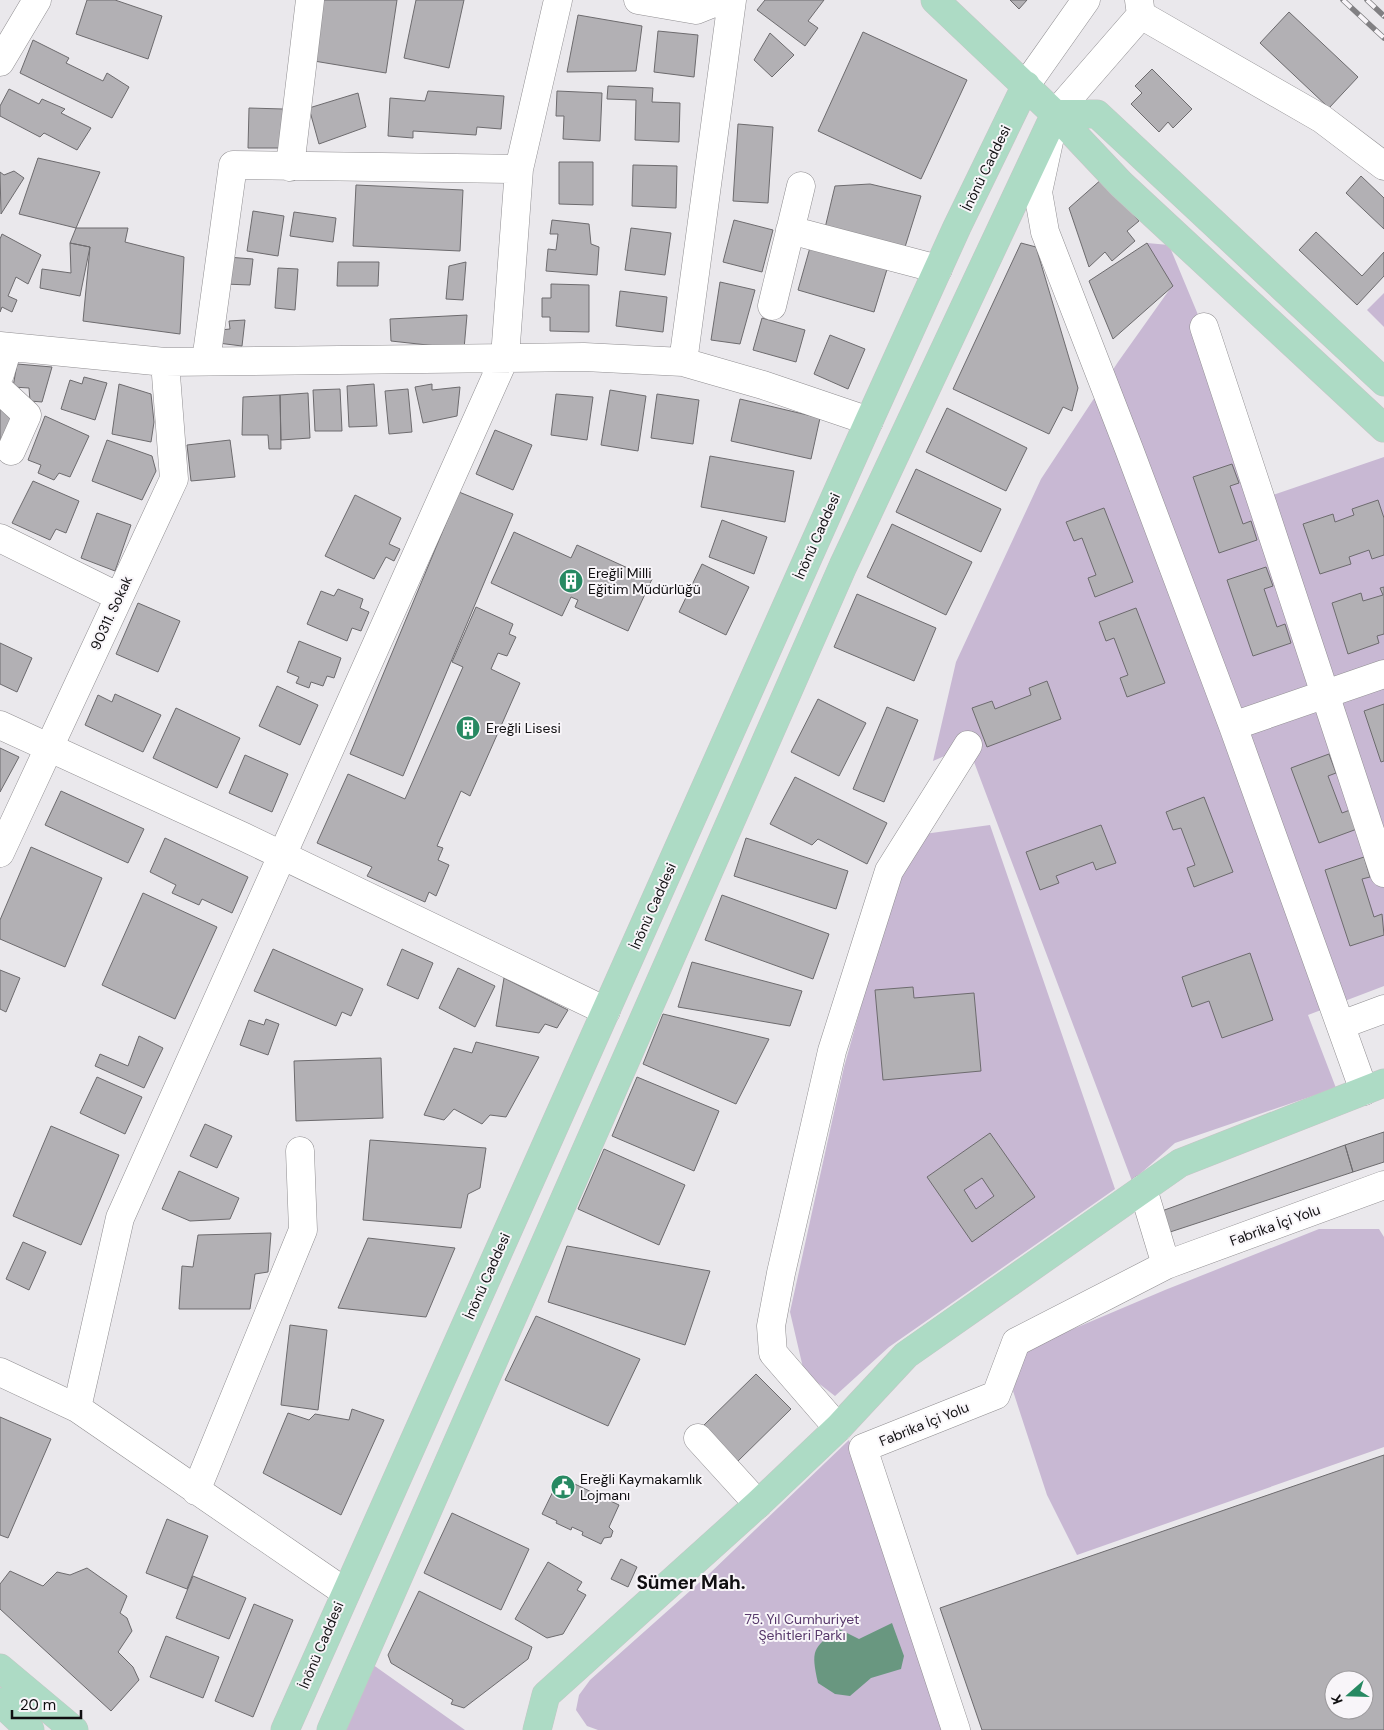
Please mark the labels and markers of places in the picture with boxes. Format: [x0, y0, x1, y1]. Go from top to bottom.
place label: Ereğli Milli Eğitim Müdürlüğü [588, 564, 701, 598]
building icon: Ereğli Milli Eğitim Müdürlüğü [558, 568, 584, 594]
building icon: Ereğli Lisesi [455, 715, 481, 741]
place label: Ereğli Lisesi [486, 719, 561, 737]
place label: Ereğli Kaymakamlık Lojmanı [580, 1470, 702, 1504]
public building icon: Ereğli Kaymakamlık Lojmanı [550, 1474, 576, 1500]

